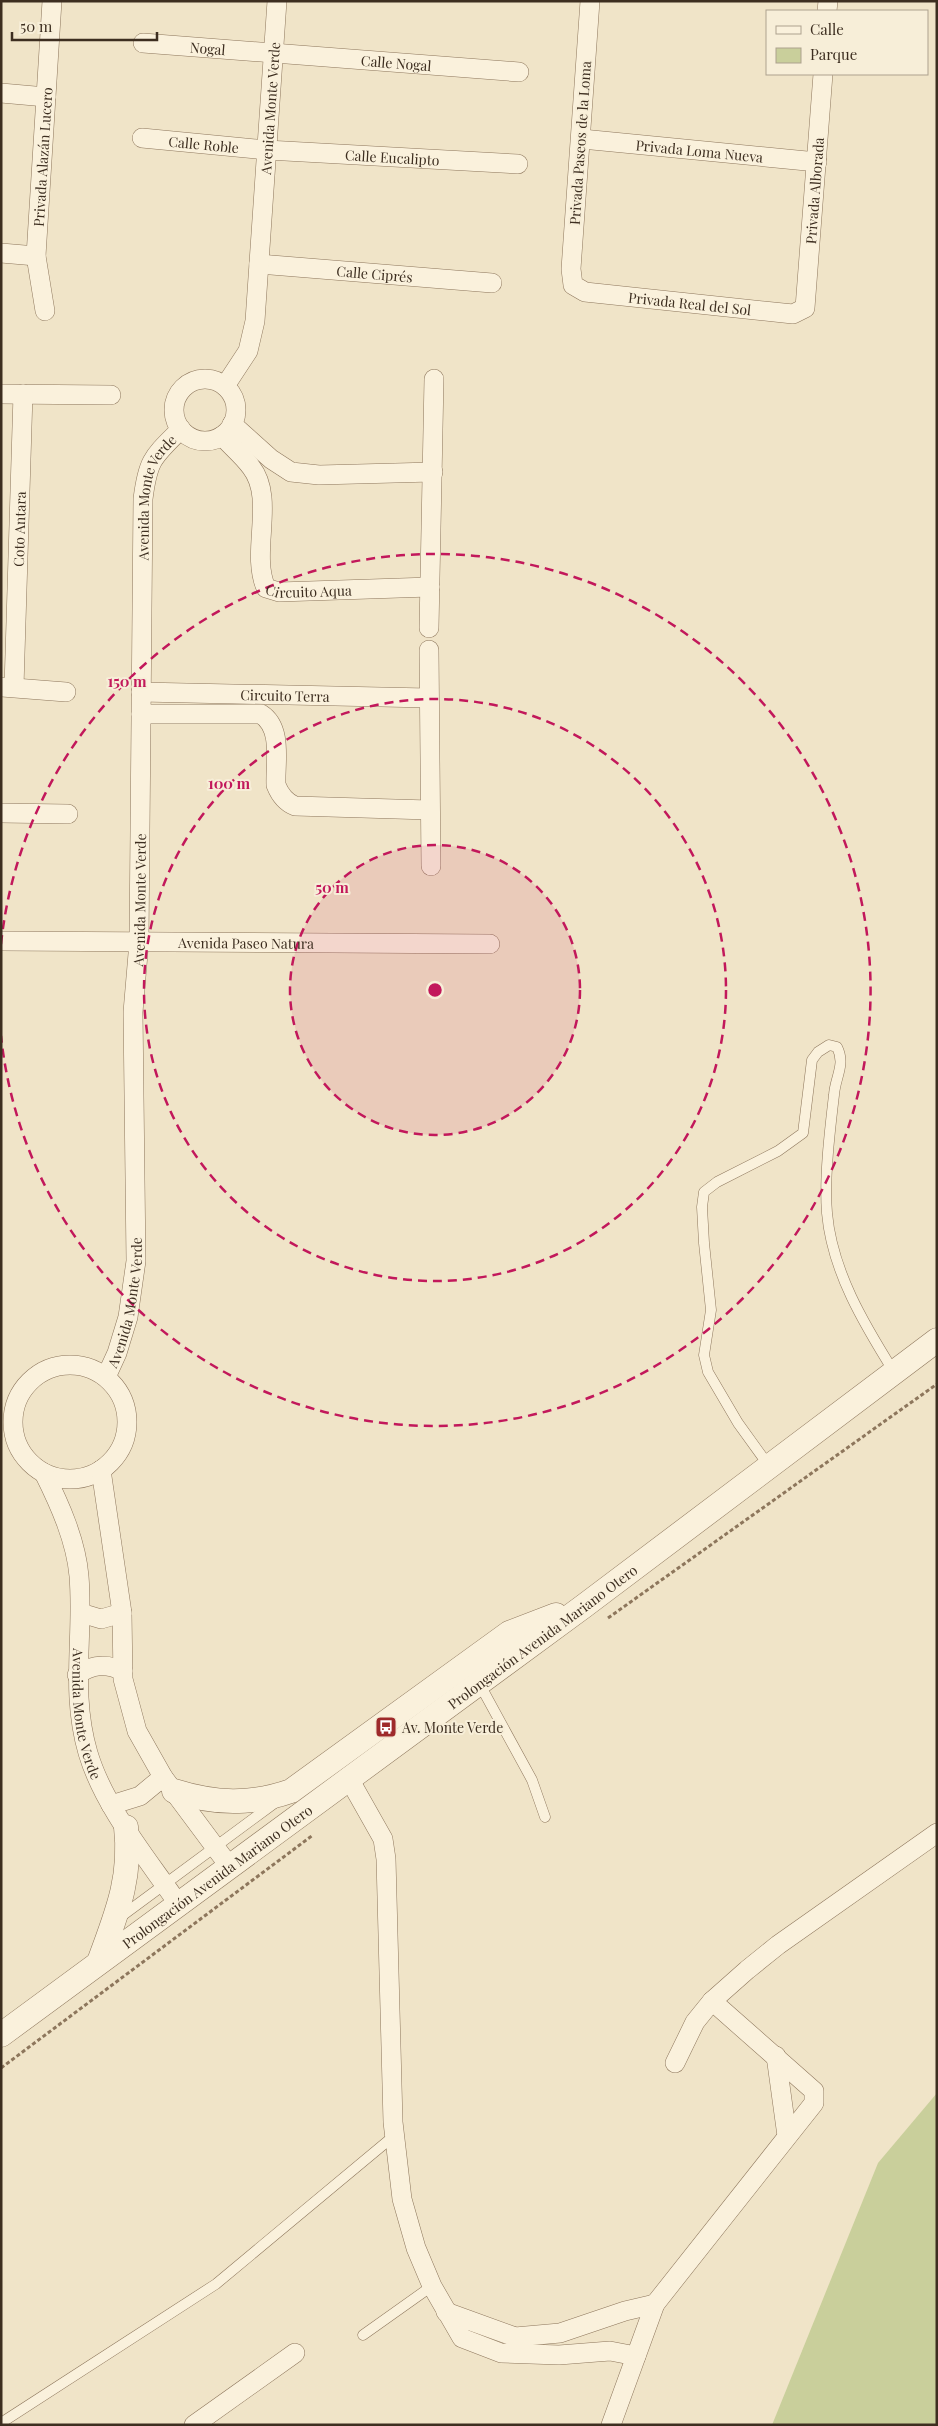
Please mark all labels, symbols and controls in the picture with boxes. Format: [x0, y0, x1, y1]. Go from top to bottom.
scale bar [12, 10, 158, 42]
legend [766, 10, 928, 75]
text: 50 m [20, 16, 53, 36]
text: Calle [810, 19, 844, 39]
street label: Nogal [189, 37, 226, 59]
street label: Avenida Monte Verde [256, 41, 284, 176]
text: Parque [810, 44, 857, 64]
street label: Calle Nogal [360, 50, 432, 75]
street label: Privada Paseos de la Loma [565, 60, 595, 226]
street label: Privada Alazán Lucero [28, 86, 56, 227]
street label: Calle Roble [168, 131, 240, 157]
street label: Privada Loma Nueva [635, 135, 764, 166]
street label: Privada Alborada [800, 137, 828, 245]
street label: Calle Eucalipto [345, 145, 440, 169]
street label: Calle Ciprés [336, 261, 413, 286]
street label: Privada Real del Sol [627, 287, 752, 319]
street label: Avenida Monte Verde [133, 430, 180, 561]
street label: Coto Antara [8, 491, 30, 567]
street label: Circuito Aqua [263, 579, 352, 601]
text: 150 m [107, 671, 147, 691]
street label: Circuito Terra [240, 685, 330, 705]
text: 100 m [208, 773, 251, 793]
street label: Avenida Monte Verde [127, 833, 149, 968]
text: 50 m [315, 877, 349, 897]
street label: Avenida Paseo Natura [177, 933, 314, 952]
centre of rings [426, 981, 444, 999]
street label: Avenida Monte Verde [102, 1237, 146, 1371]
street label: Prolongación Avenida Mariano Otero [443, 1560, 641, 1713]
street label: Avenida Monte Verde [69, 1647, 106, 1782]
bus stop icon: Av. Monte Verde [374, 1715, 398, 1739]
place label: Av. Monte Verde [401, 1718, 503, 1737]
street label: Prolongación Avenida Mariano Otero [118, 1800, 316, 1952]

